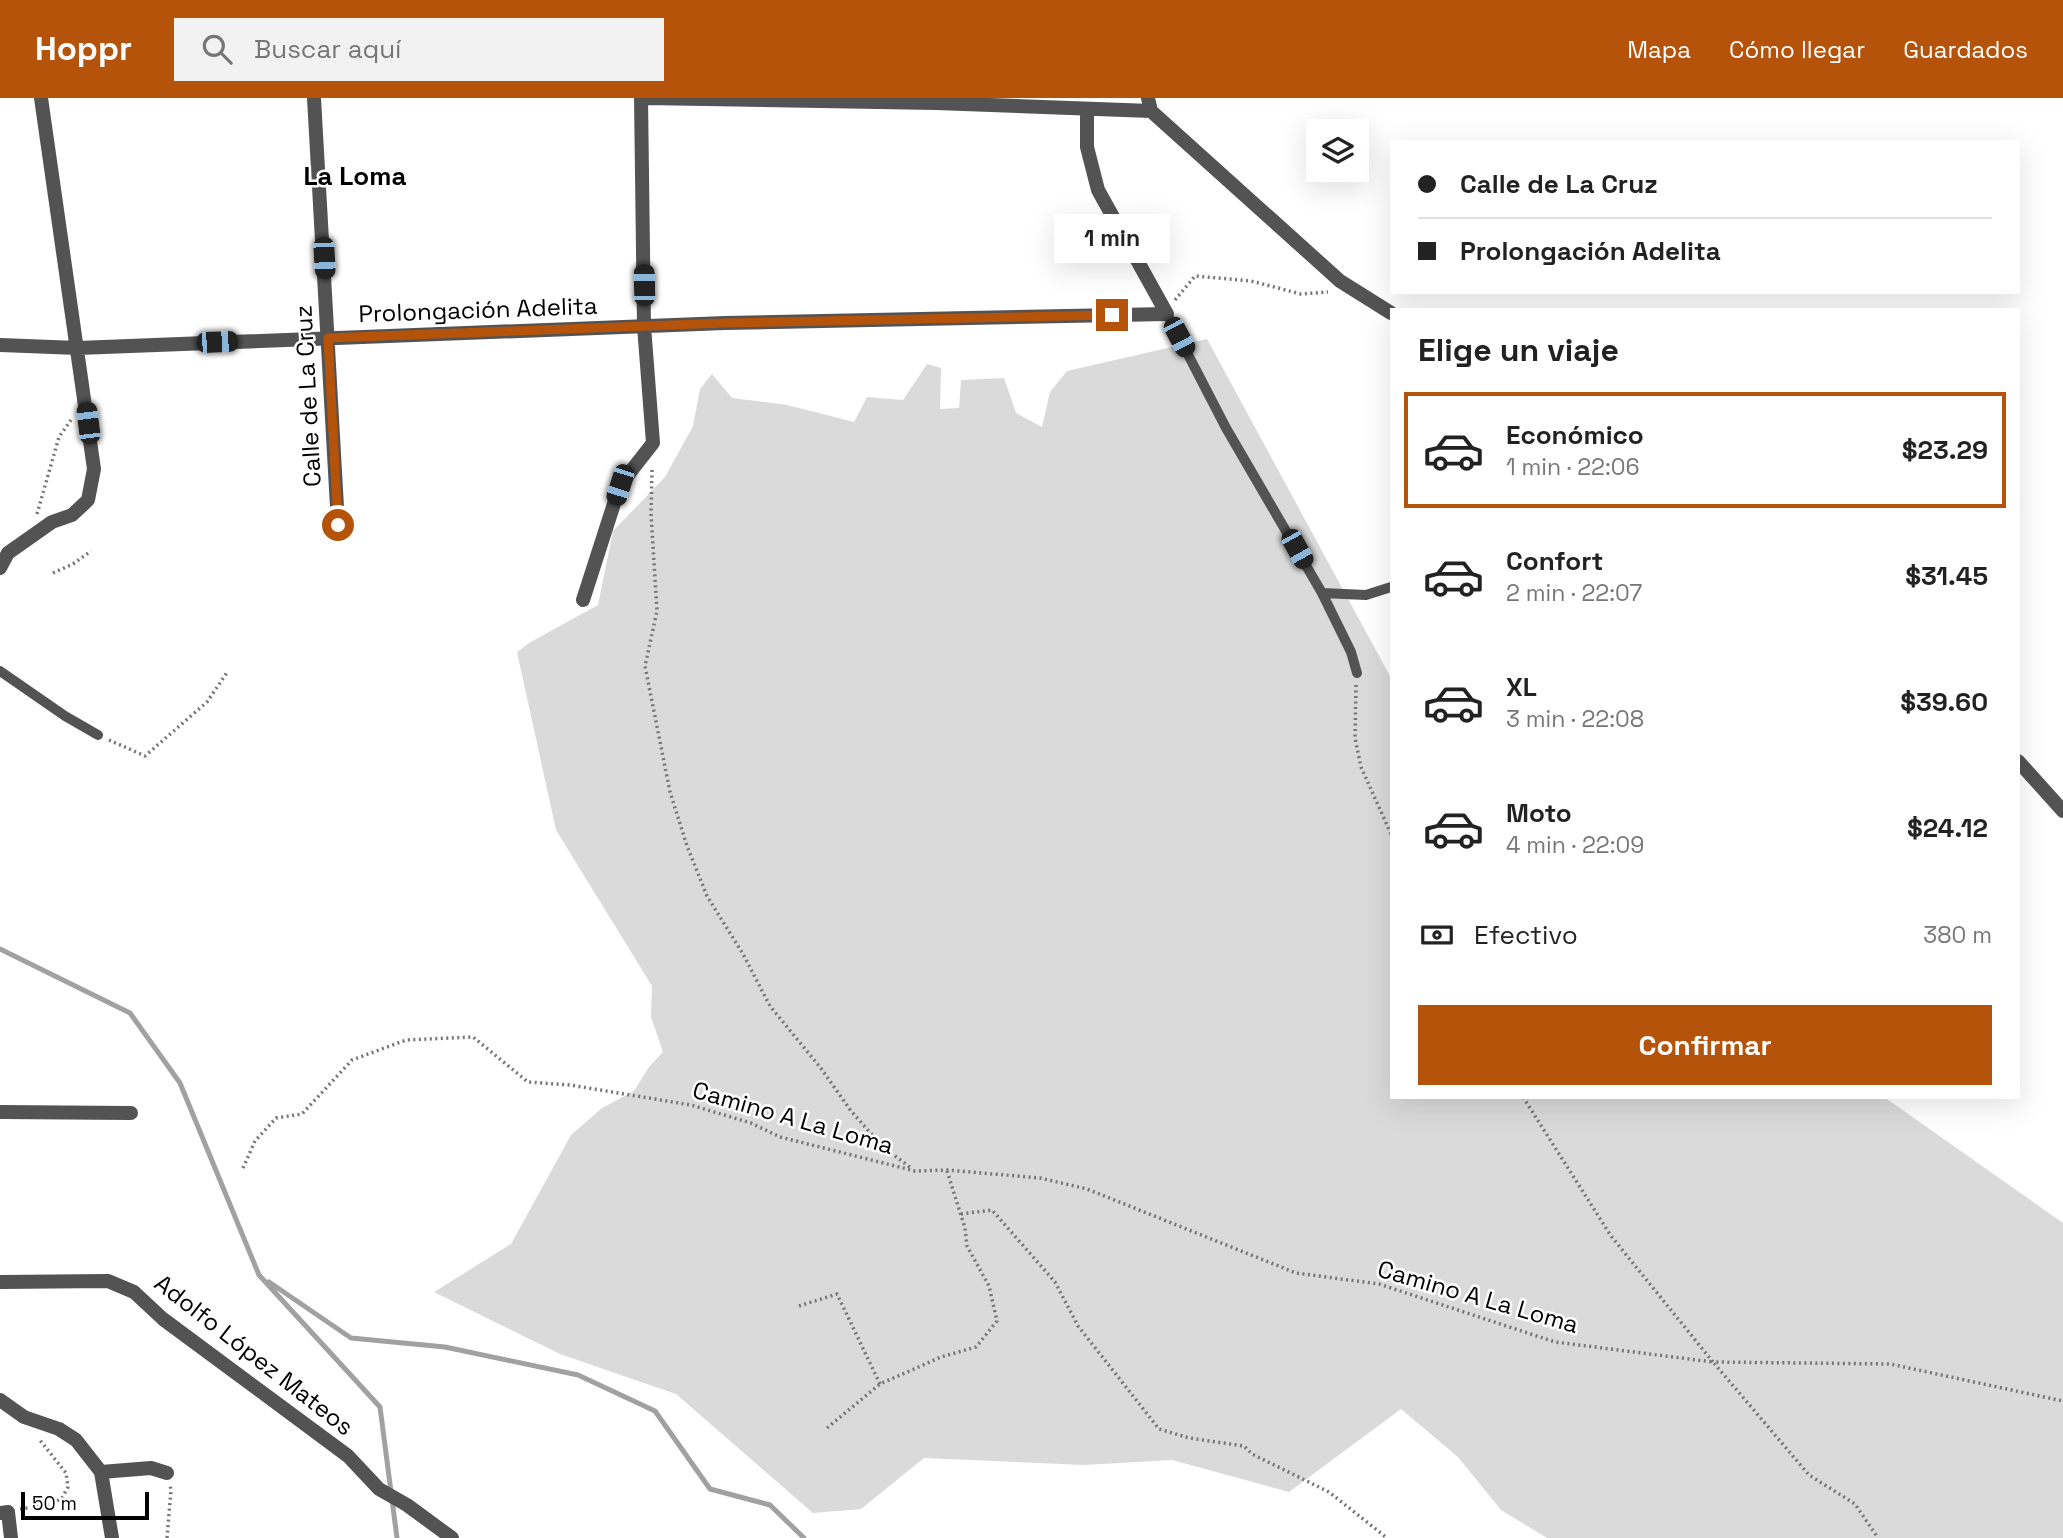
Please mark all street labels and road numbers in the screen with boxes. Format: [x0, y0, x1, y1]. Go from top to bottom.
street label: Prolongación Adelita [358, 290, 598, 329]
street label: Calle de La Cruz [287, 304, 328, 488]
street label: Camino A La Loma [689, 1074, 897, 1161]
street label: Camino A La Loma [1374, 1253, 1582, 1340]
street label: Adolfo López Mateos [149, 1267, 360, 1442]

